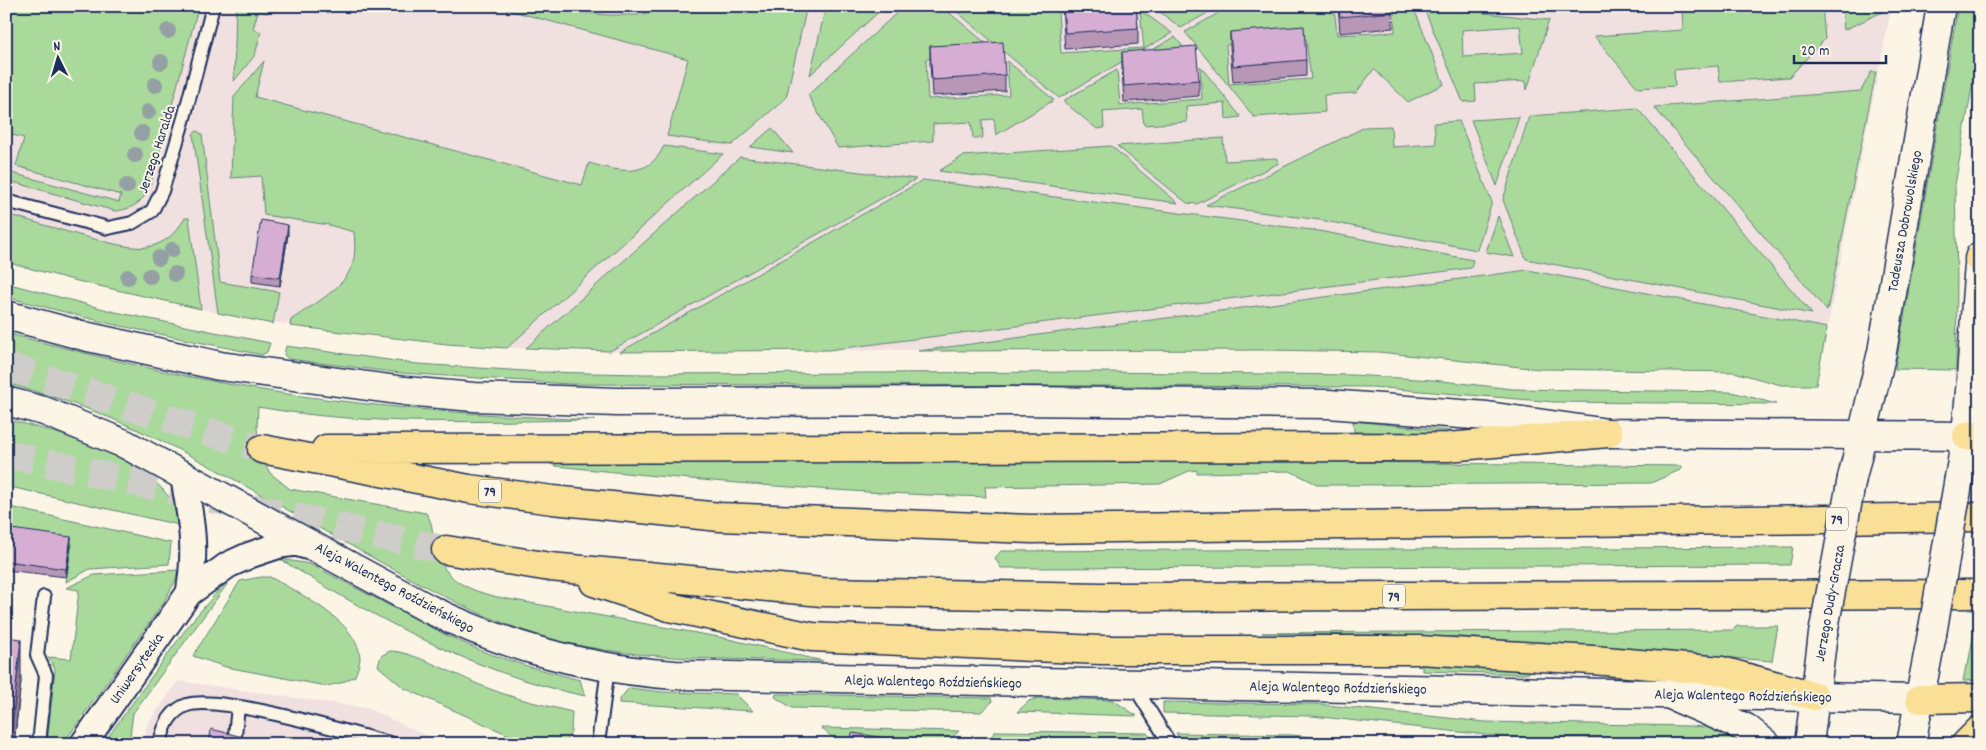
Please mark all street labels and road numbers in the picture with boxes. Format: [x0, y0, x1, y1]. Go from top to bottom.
street label: Jerzego Haralda [133, 102, 183, 197]
street label: Tadeusza Dobrowolskiego [1883, 148, 1929, 294]
road number: 79 [479, 480, 501, 502]
road number: 79 [1826, 508, 1848, 530]
street label: Aleja Walentego Roździeńskiego [311, 537, 478, 640]
street label: Jerzego Dudy-Gracza [1810, 542, 1852, 663]
road number: 79 [1383, 584, 1405, 608]
street label: Uniwersytecka [105, 628, 171, 709]
street label: Aleja Walentego Roździeńskiego [844, 670, 1022, 696]
street label: Aleja Walentego Roździeńskiego [1249, 676, 1427, 702]
street label: Aleja Walentego Roździeńskiego [1654, 684, 1832, 710]

